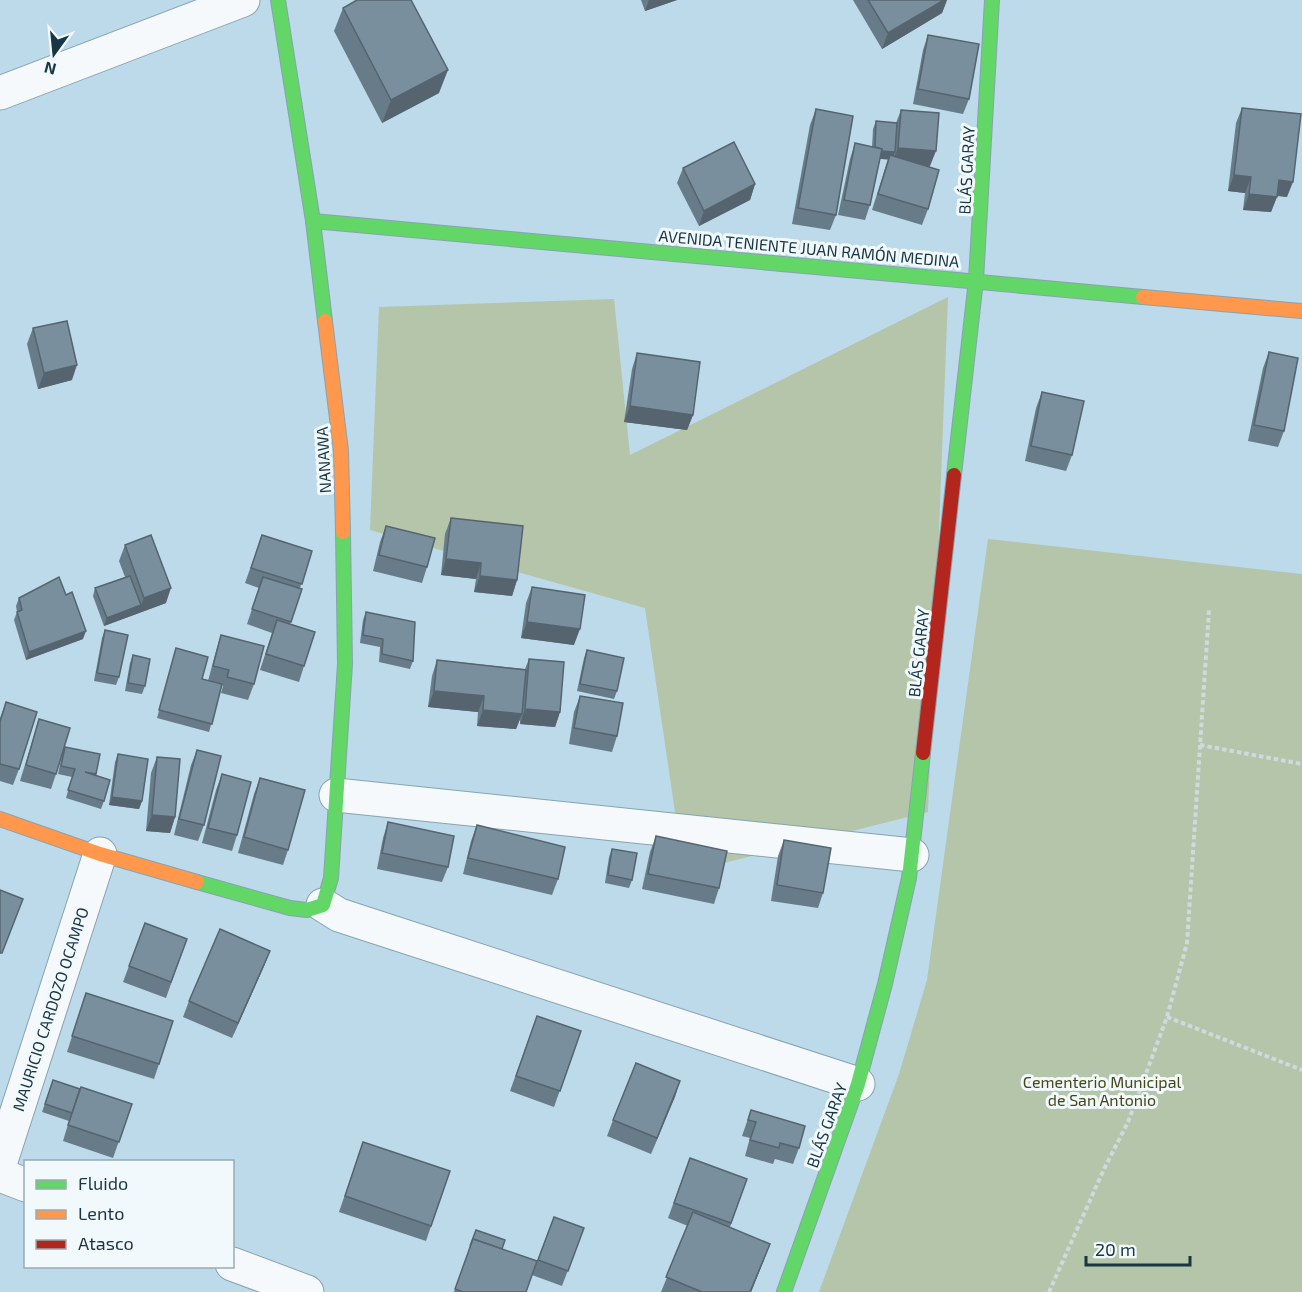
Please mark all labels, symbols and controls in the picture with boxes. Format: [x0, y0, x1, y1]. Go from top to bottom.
north arrow [24, 24, 84, 84]
text: N [42, 58, 58, 80]
street label: BLÁS GARAY [954, 125, 978, 215]
street label: AVENIDA TENIENTE JUAN RAMÓN MEDINA [658, 225, 960, 271]
street label: NANAWA [312, 426, 334, 494]
street label: BLÁS GARAY [904, 608, 932, 698]
street label: MAURICIO CARDOZO OCAMPO [8, 905, 92, 1113]
park label: Cementerio Municipal de San Antonio [1023, 1072, 1181, 1109]
street label: BLÁS GARAY [802, 1080, 850, 1170]
legend [24, 1160, 234, 1268]
text: Fluido [78, 1172, 128, 1194]
text: Lento [78, 1202, 124, 1224]
scale bar [1086, 1229, 1190, 1267]
text: Atasco [78, 1232, 134, 1254]
text: 20 m [1095, 1238, 1136, 1260]

